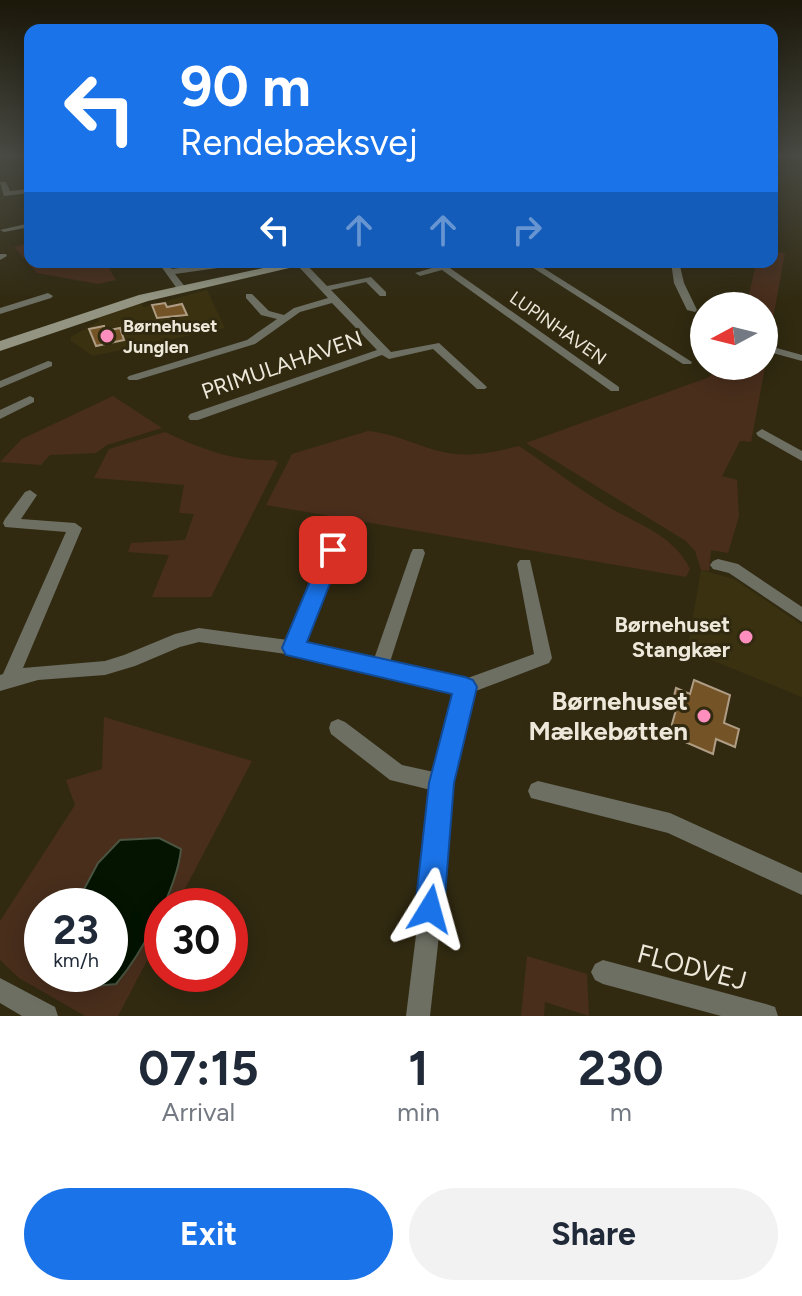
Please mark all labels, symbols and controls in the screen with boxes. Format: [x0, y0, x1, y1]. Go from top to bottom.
text: 90 m [180, 53, 311, 120]
icon: left [48, 56, 152, 160]
text: Rendebæksvej [180, 121, 418, 164]
icon: left [253, 208, 297, 252]
icon: ahead [337, 208, 381, 252]
icon: ahead [421, 208, 465, 252]
icon: right [505, 208, 549, 252]
street label: LUPINHAVEN [505, 286, 611, 370]
north arrow [690, 292, 778, 380]
map controls [690, 292, 778, 380]
place label: Børnehuset Junglen [123, 315, 218, 358]
street label: PRIMULAHAVEN [198, 325, 366, 405]
marker: Børnehuset Junglen [98, 327, 116, 345]
pin [299, 516, 367, 584]
icon: arrive [311, 528, 355, 572]
place label: Børnehuset Stangkær [614, 611, 731, 663]
marker: Børnehuset Stangkær [737, 628, 755, 646]
place label: Børnehuset Mælkebøtten [528, 685, 688, 747]
marker: Børnehuset Mælkebøtten [695, 707, 713, 725]
position arrow [388, 867, 472, 951]
speed limit sign: 30 [144, 888, 248, 992]
text: 23 [53, 906, 99, 954]
street label: FLODVEJ [634, 937, 750, 997]
text: km/h [53, 948, 99, 972]
text: 07:15 [138, 1039, 259, 1097]
text: 1 [408, 1039, 429, 1097]
text: 230 [578, 1039, 664, 1097]
text: Arrival [162, 1096, 235, 1128]
text: min [397, 1096, 440, 1128]
text: m [610, 1096, 632, 1128]
button: Exit [24, 1188, 393, 1280]
button: Share [409, 1188, 778, 1280]

